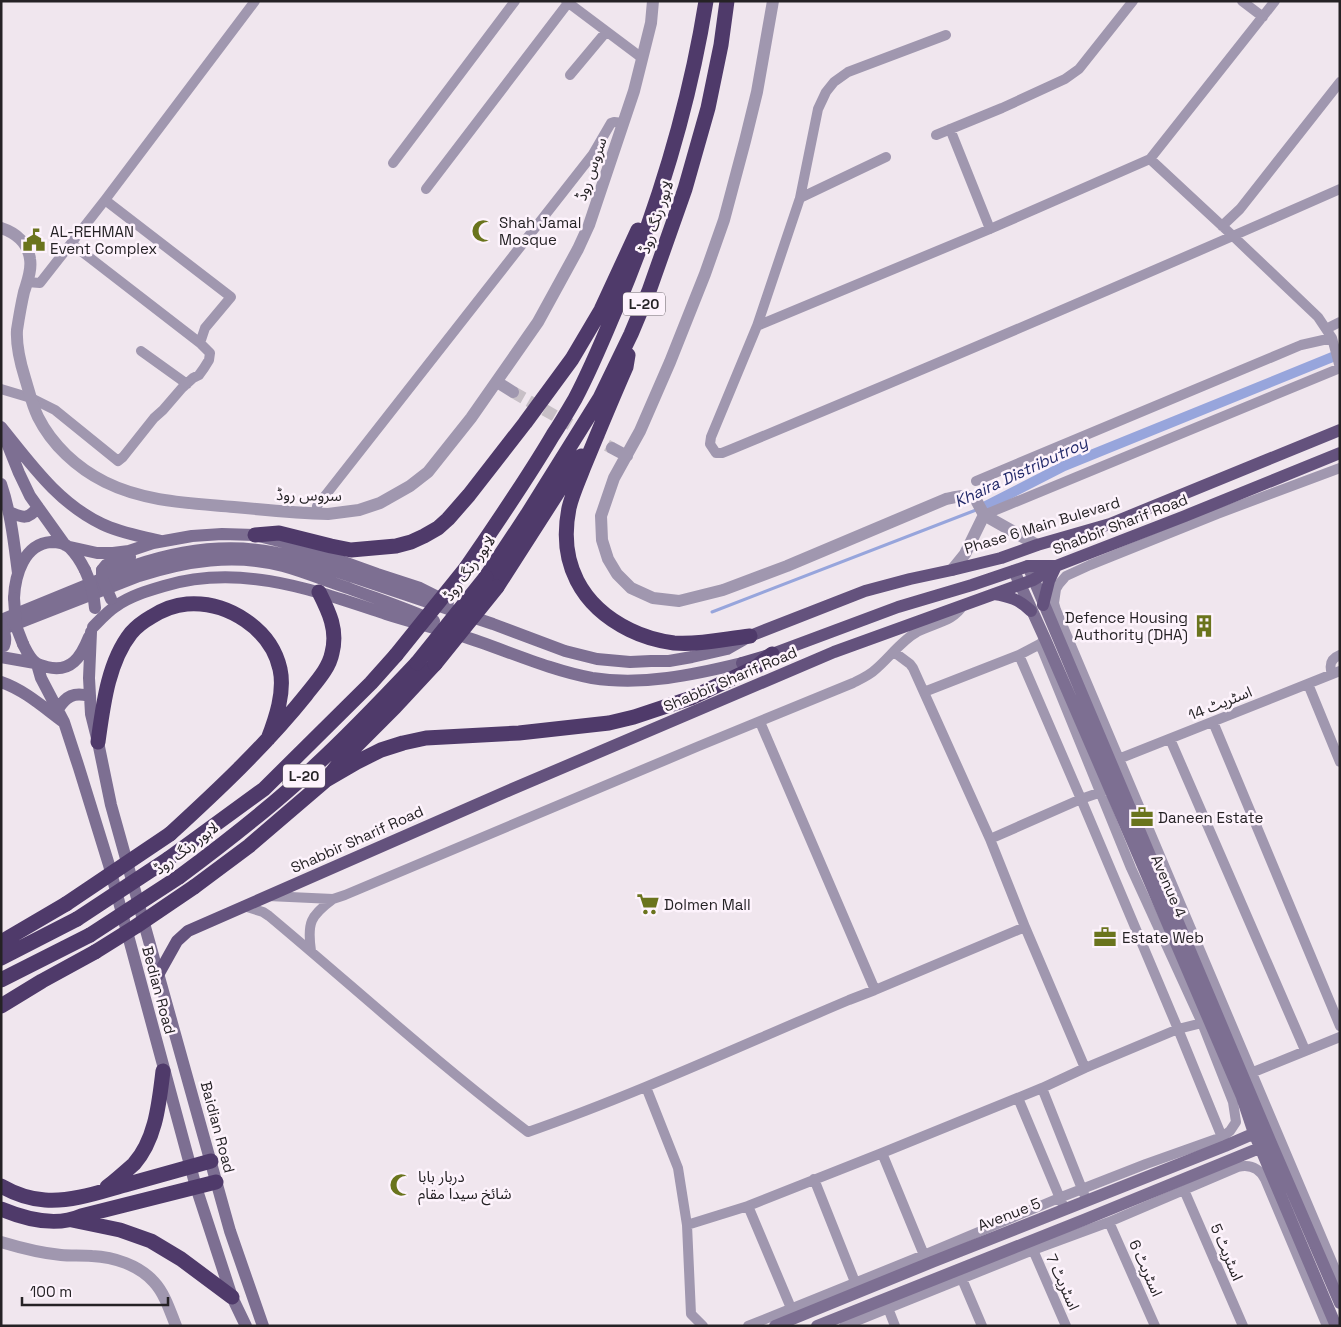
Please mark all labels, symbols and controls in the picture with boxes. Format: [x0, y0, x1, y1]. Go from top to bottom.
street label: سروس روڈ [571, 135, 611, 203]
street label: لاہور رنگ روڈ [635, 178, 677, 256]
place label: Shah Jamal Mosque [499, 213, 581, 249]
mosque icon: Shah Jamal Mosque [470, 218, 496, 244]
place label: AL-REHMAN Event Complex [50, 222, 157, 258]
public building icon: AL-REHMAN Event Complex [21, 227, 47, 253]
road number: L-20 [623, 292, 665, 316]
water label: Khaira Distributroy [951, 431, 1092, 512]
street label: سروس روڈ [276, 485, 342, 505]
street label: Shabbir Sharif Road [1050, 489, 1190, 559]
street label: Phase 6 Main Bulevard [962, 492, 1122, 558]
street label: لاہور رنگ روڈ [439, 532, 499, 604]
place label: Defence Housing Authority (DHA) [1065, 608, 1188, 645]
building icon: Defence Housing Authority (DHA) [1191, 613, 1217, 639]
street label: Shabbir Sharif Road [660, 642, 800, 716]
street label: اسٹریٹ 14 [1185, 682, 1255, 724]
road number: L-20 [283, 764, 325, 788]
street label: Shabbir Sharif Road [288, 801, 426, 877]
office icon: Daneen Estate [1129, 804, 1155, 830]
place label: Daneen Estate [1158, 808, 1263, 827]
street label: لاہور رنگ روڈ [150, 818, 222, 878]
street label: Avenue 4 [1147, 852, 1191, 920]
supermarket icon: Dolmen Mall [635, 891, 661, 917]
place label: Dolmen Mall [664, 895, 751, 914]
office icon: Estate Web [1092, 924, 1118, 950]
place label: Estate Web [1122, 928, 1204, 947]
street label: Bedian Road [138, 944, 180, 1036]
street label: Baidian Road [197, 1079, 239, 1175]
place label: دربار بابا شائخ سیدا مقام [418, 1167, 512, 1206]
mosque icon: دربار بابا شائخ سیدا مقام [388, 1172, 414, 1198]
street label: Avenue 5 [975, 1193, 1043, 1235]
street label: اسٹریٹ 5 [1207, 1221, 1247, 1283]
street label: اسٹریٹ 6 [1125, 1237, 1167, 1299]
street label: اسٹریٹ 7 [1042, 1251, 1084, 1313]
scale bar [22, 1274, 169, 1306]
text: 100 m [30, 1282, 72, 1301]

